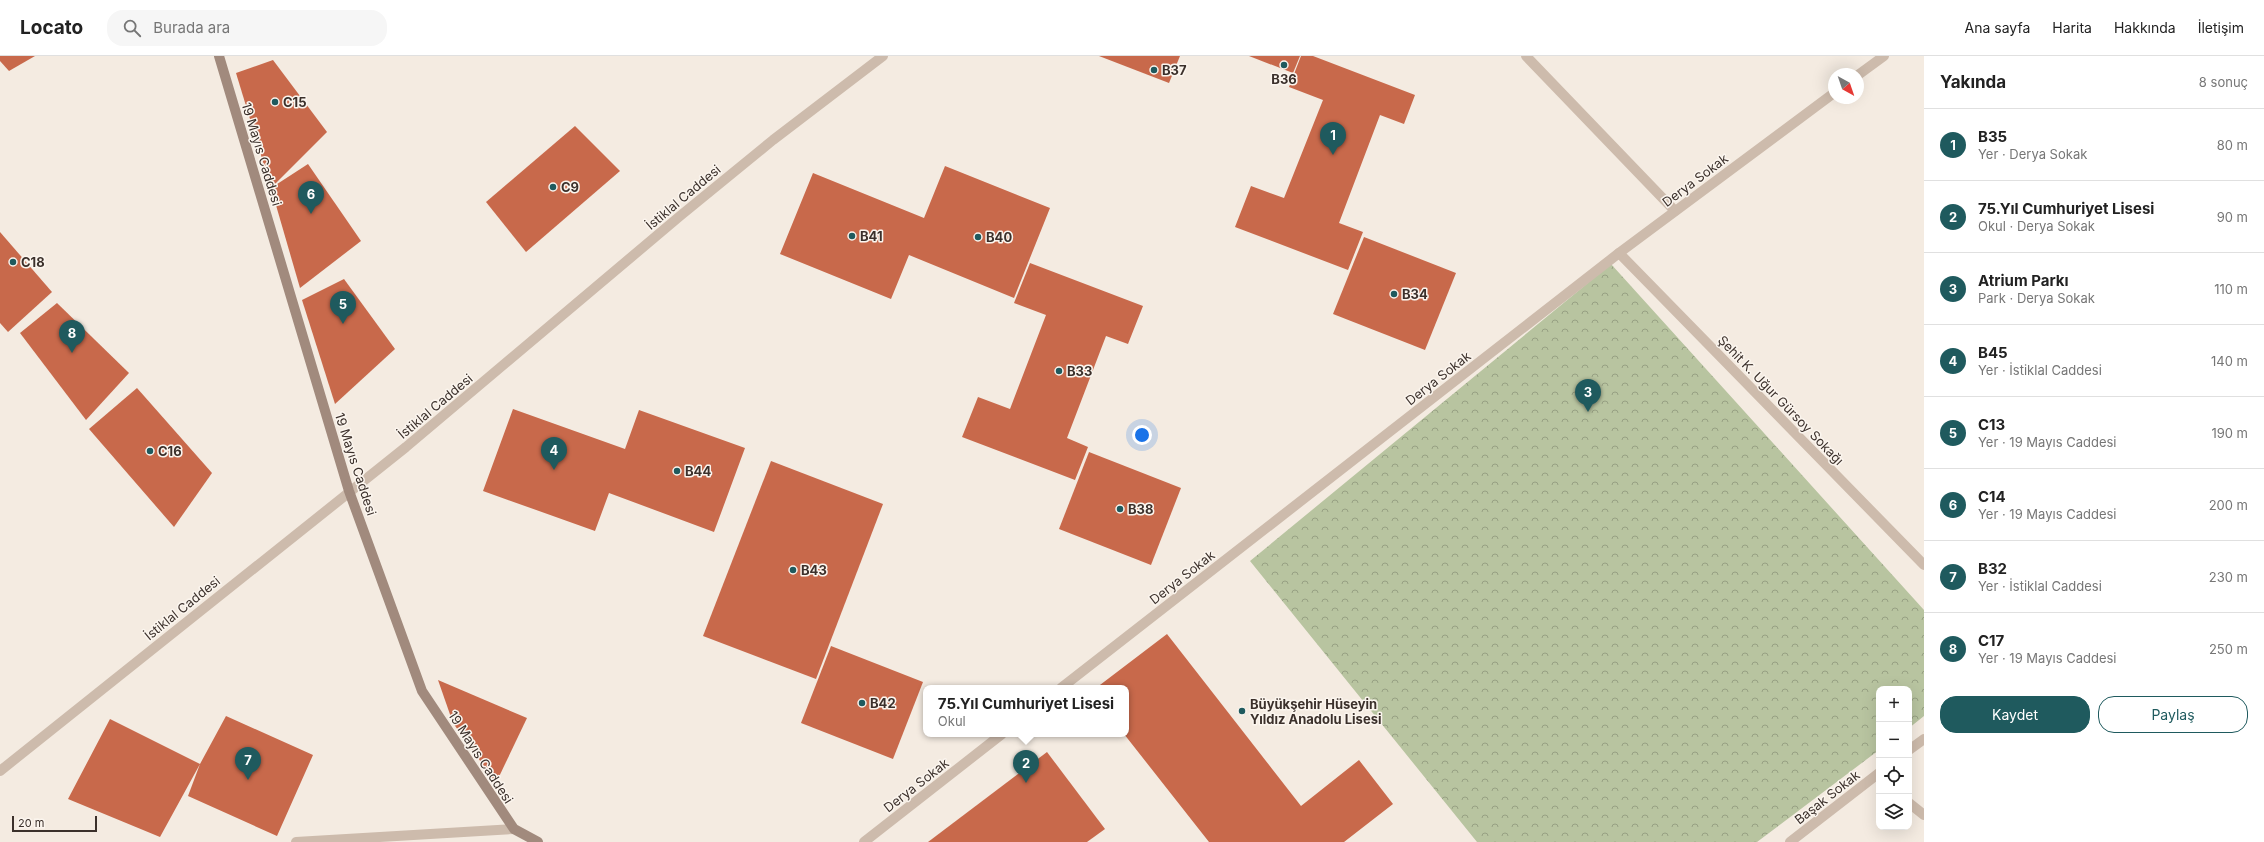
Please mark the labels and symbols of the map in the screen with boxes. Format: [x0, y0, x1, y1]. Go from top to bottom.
marker: B36 [1279, 60, 1289, 70]
place label: B37 [1162, 62, 1187, 78]
marker: B37 [1149, 65, 1159, 75]
north arrow [1828, 68, 1864, 104]
place label: B36 [1271, 71, 1297, 87]
place label: C15 [283, 94, 307, 110]
marker: C15 [270, 97, 280, 107]
street label: 19 Mayıs Caddesi [239, 100, 285, 208]
pin: 1 [1320, 122, 1346, 155]
street label: Derya Sokak [1659, 150, 1731, 210]
street label: İstiklal Caddesi [642, 161, 724, 233]
place label: C9 [561, 179, 579, 195]
pin: 6 [298, 181, 324, 214]
marker: C9 [548, 182, 558, 192]
place label: B41 [860, 228, 883, 244]
place label: B40 [986, 229, 1012, 245]
marker: B41 [847, 231, 857, 241]
marker: B40 [973, 232, 983, 242]
place label: C18 [21, 254, 45, 270]
marker: C18 [8, 257, 18, 267]
place label: B34 [1402, 286, 1428, 302]
marker: B34 [1389, 289, 1399, 299]
pin: 5 [330, 291, 356, 324]
pin: 8 [59, 320, 85, 353]
street label: Şehit K. Uğur Gürsoy Sokağı [1715, 332, 1847, 468]
street label: Derya Sokak [1402, 348, 1474, 408]
place label: B33 [1067, 363, 1092, 379]
marker: B33 [1054, 366, 1064, 376]
street label: İstiklal Caddesi [394, 370, 476, 442]
pin: 3 [1575, 379, 1601, 412]
street label: 19 Mayıs Caddesi [332, 411, 380, 517]
your location [1132, 425, 1152, 445]
pin: 4 [541, 437, 567, 470]
place label: C16 [158, 443, 182, 459]
marker: C16 [145, 446, 155, 456]
place label: B44 [685, 463, 711, 479]
marker: B44 [672, 466, 682, 476]
place label: B38 [1128, 501, 1153, 517]
marker: B38 [1115, 504, 1125, 514]
street label: Derya Sokak [1146, 547, 1218, 607]
place label: B43 [801, 562, 827, 578]
marker: B43 [788, 565, 798, 575]
street label: İstiklal Caddesi [141, 573, 223, 643]
place label: B42 [870, 695, 896, 711]
place label: Büyükşehir Hüseyin Yıldız Anadolu Lisesi [1250, 696, 1381, 727]
marker: B42 [857, 698, 867, 708]
marker: Büyükşehir Hüseyin Yıldız Anadolu Lisesi [1237, 706, 1247, 716]
street label: 19 Mayıs Caddesi [445, 708, 517, 806]
pin: 7 [235, 747, 261, 780]
pin: 2 [1013, 750, 1039, 783]
street label: Derya Sokak [880, 755, 952, 815]
street label: Başak Sokak [1791, 767, 1863, 827]
scale bar [12, 814, 97, 833]

